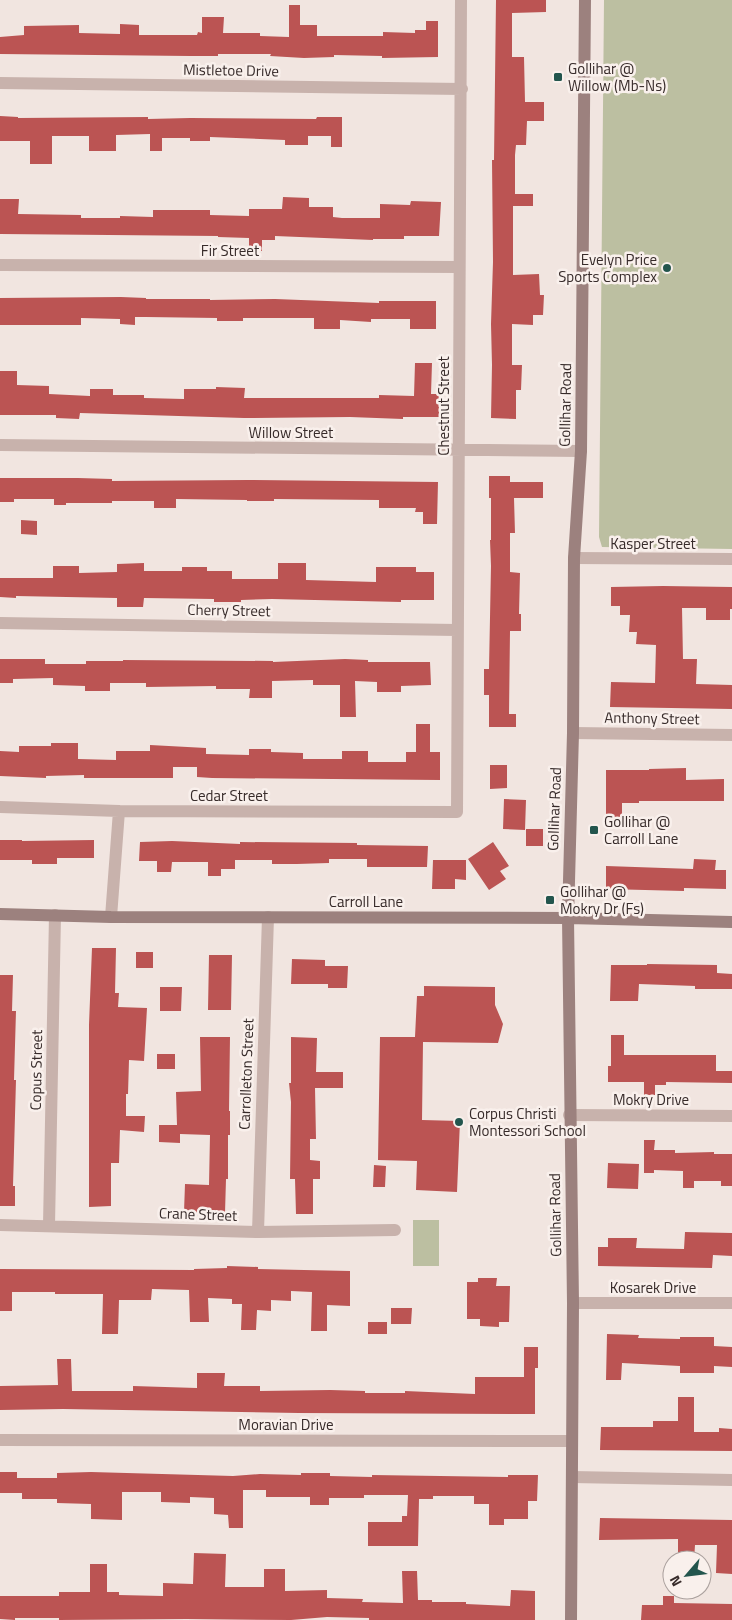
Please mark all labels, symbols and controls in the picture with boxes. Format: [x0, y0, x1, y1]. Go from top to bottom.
place label: Gollihar @ Willow (Mb-Ns) [568, 57, 666, 97]
street label: Mistletoe Drive [183, 58, 279, 82]
marker: Gollihar @ Willow (Mb-Ns) [552, 71, 564, 83]
street label: Fir Street [201, 239, 260, 262]
place label: Evelyn Price Sports Complex [558, 248, 657, 288]
marker: Evelyn Price Sports Complex [661, 262, 673, 274]
street label: Chestnut Street [432, 356, 455, 456]
street label: Gollihar Road [553, 363, 577, 447]
street label: Willow Street [249, 421, 334, 444]
street label: Kasper Street [610, 532, 697, 555]
street label: Cherry Street [187, 598, 272, 622]
street label: Anthony Street [604, 706, 701, 730]
street label: Gollihar Road [541, 767, 567, 851]
street label: Cedar Street [190, 784, 269, 807]
place label: Gollihar @ Carroll Lane [604, 810, 678, 850]
marker: Gollihar @ Carroll Lane [588, 824, 600, 836]
place label: Gollihar @ Mokry Dr (Fs) [560, 880, 644, 920]
street label: Carroll Lane [329, 890, 403, 913]
marker: Gollihar @ Mokry Dr (Fs) [544, 894, 556, 906]
street label: Carrolleton Street [233, 1017, 259, 1130]
street label: Copus Street [24, 1029, 48, 1111]
street label: Mokry Drive [613, 1088, 689, 1111]
place label: Corpus Christi Montessori School [469, 1102, 586, 1142]
marker: Corpus Christi Montessori School [453, 1116, 465, 1128]
street label: Gollihar Road [543, 1173, 567, 1257]
street label: Crane Street [158, 1201, 238, 1227]
street label: Kosarek Drive [610, 1276, 696, 1299]
street label: Moravian Drive [238, 1413, 334, 1436]
north arrow [662, 1550, 712, 1600]
text: N [664, 1572, 687, 1591]

